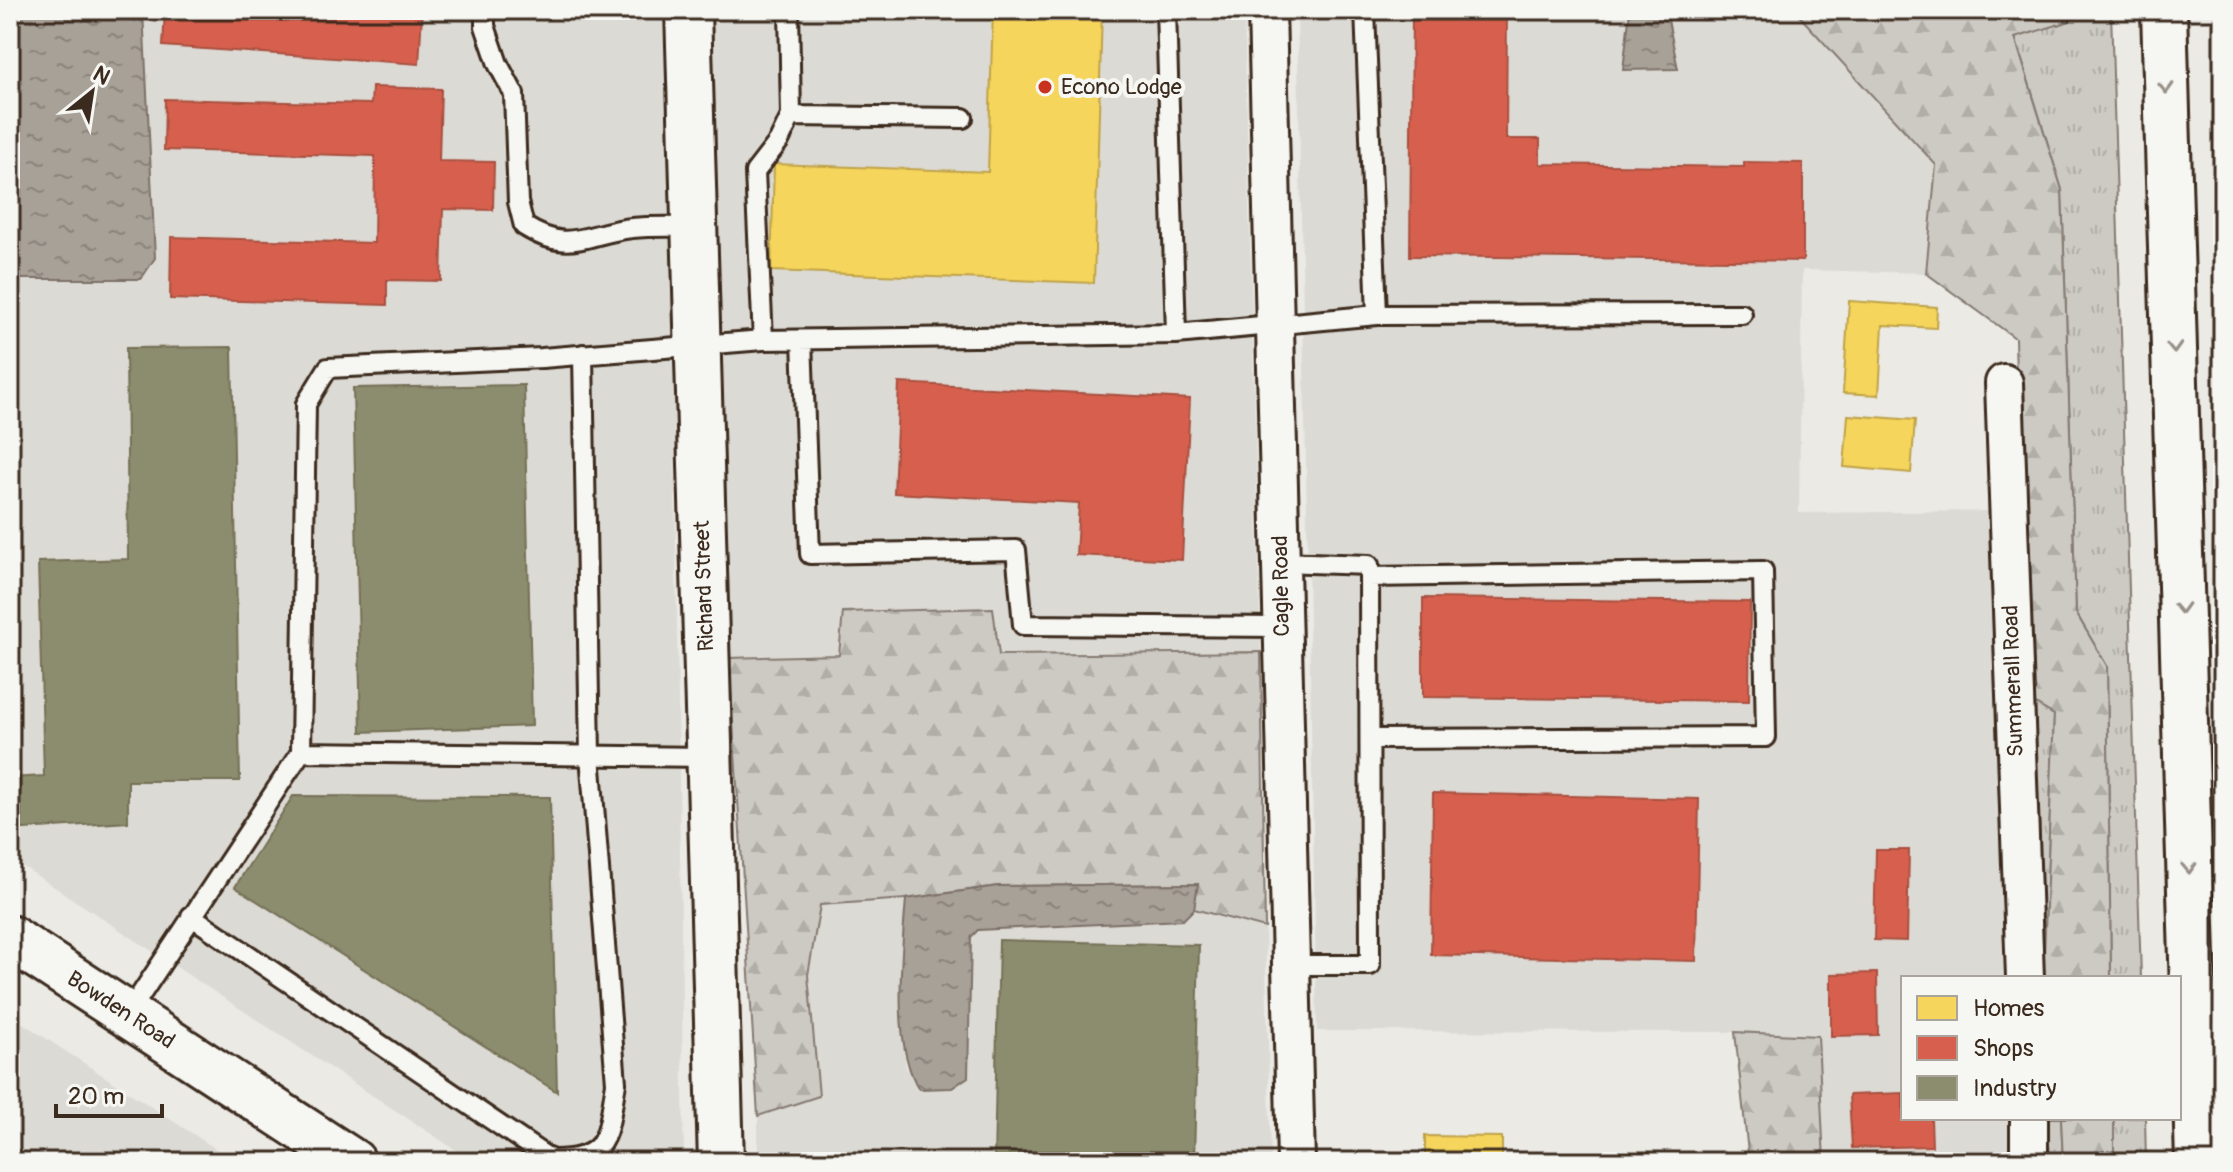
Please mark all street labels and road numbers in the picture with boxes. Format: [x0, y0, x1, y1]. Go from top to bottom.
street label: Richard Street [688, 520, 720, 652]
street label: Cagle Road [1266, 535, 1296, 637]
street label: Summerall Road [1996, 605, 2030, 757]
street label: Bowden Road [62, 965, 180, 1055]

